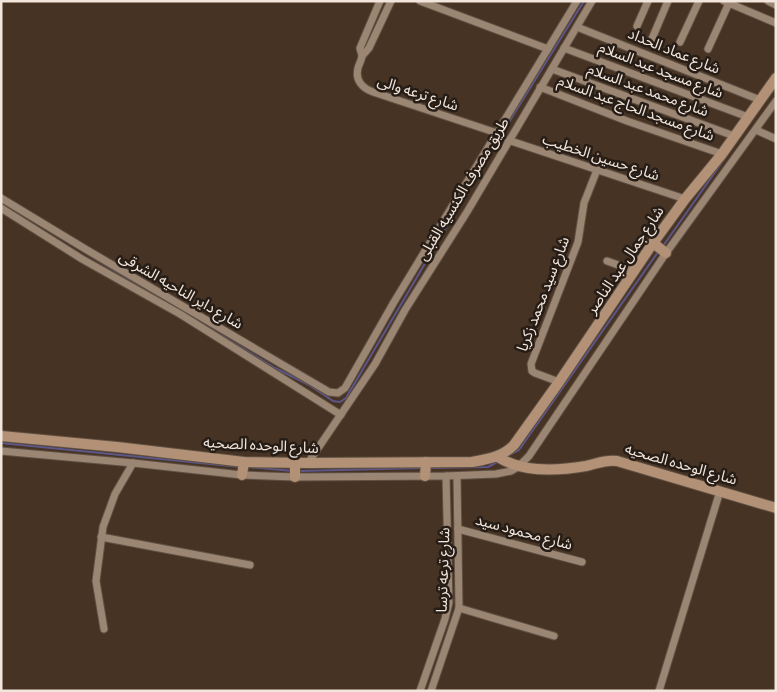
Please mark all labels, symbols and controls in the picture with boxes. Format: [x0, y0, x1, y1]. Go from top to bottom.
street label: شارع عماد الحداد [624, 26, 722, 81]
street label: شارع مسجد عبد السلام [595, 40, 725, 105]
street label: شارع محمد عبد السلام [584, 62, 711, 123]
street label: شارع ترعه والى [374, 73, 460, 118]
street label: شارع مسجد الحاج عبد السلام [554, 73, 716, 148]
street label: طريق مصرف الكنسيه القبلى [415, 115, 514, 264]
street label: شارع حسين الخطيب [539, 131, 661, 187]
street label: شارع جمال عبد الناصر [583, 204, 670, 320]
street label: شارع سيد محمد زكريا [515, 235, 576, 355]
street label: شارع داير الناحيه الشرقى [114, 249, 245, 336]
street label: شارع الوحده الصحيه [203, 435, 319, 460]
street label: شارع الوحده الصحيه [622, 441, 739, 492]
street label: شارع محمود سيد [473, 512, 574, 557]
street label: شارع ترعه ترسا [435, 527, 456, 613]

